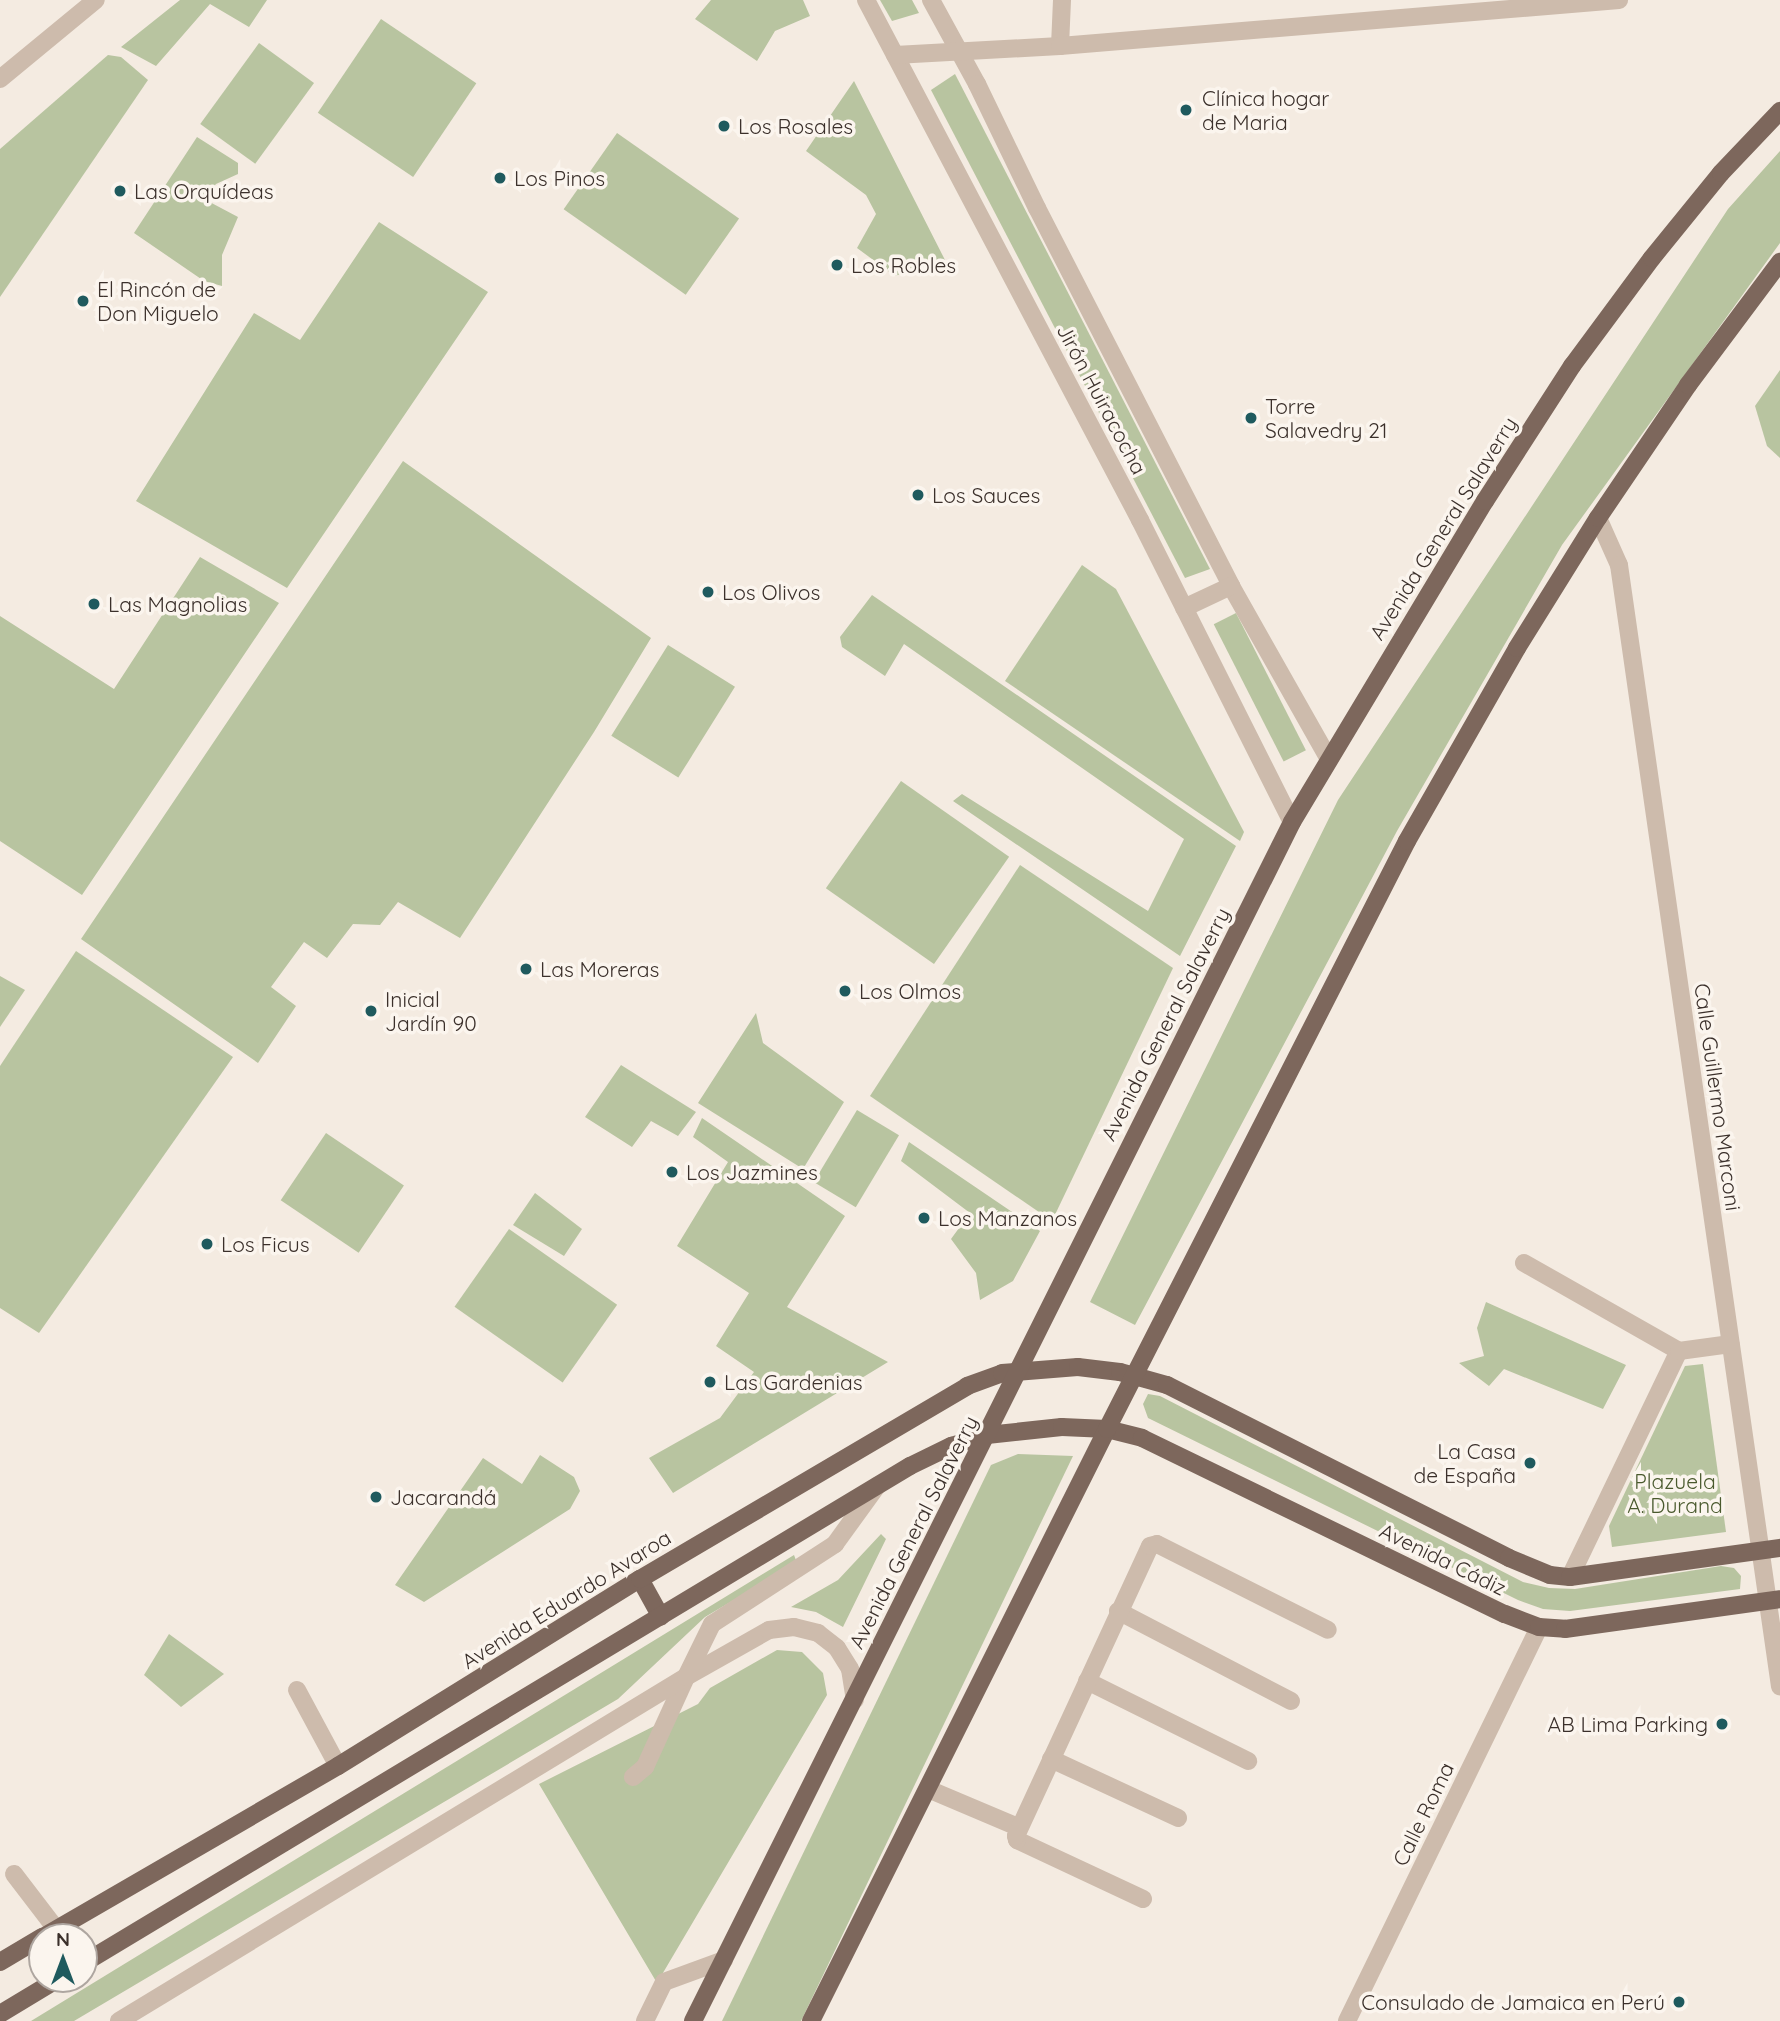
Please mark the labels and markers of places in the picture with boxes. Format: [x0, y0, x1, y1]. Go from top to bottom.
place label: Clínica hogar de Maria [1202, 85, 1329, 135]
marker: Clínica hogar de Maria [1176, 100, 1196, 120]
place label: Los Rosales [738, 113, 853, 139]
marker: Los Rosales [716, 118, 732, 134]
place label: Los Pinos [514, 165, 605, 191]
marker: Los Pinos [492, 170, 508, 186]
place label: Las Orquídeas [134, 178, 274, 204]
marker: Las Orquídeas [112, 183, 128, 199]
place label: Los Robles [851, 252, 956, 278]
marker: Los Robles [829, 257, 845, 273]
place label: El Rincón de Don Miguelo [97, 276, 219, 326]
marker: El Rincón de Don Miguelo [75, 293, 91, 309]
place label: Torre Salavedry 21 [1265, 393, 1388, 443]
marker: Torre Salavedry 21 [1243, 410, 1259, 426]
place label: Los Sauces [932, 482, 1040, 508]
marker: Los Sauces [910, 487, 926, 503]
place label: Los Olivos [722, 579, 820, 605]
marker: Los Olivos [700, 584, 716, 600]
place label: Las Magnolias [108, 591, 247, 617]
marker: Las Magnolias [86, 596, 102, 612]
place label: Las Moreras [540, 956, 659, 982]
marker: Las Moreras [518, 961, 534, 977]
place label: Los Olmos [859, 978, 961, 1004]
marker: Los Olmos [837, 983, 853, 999]
place label: Inicial Jardín 90 [385, 986, 477, 1036]
marker: Inicial Jardín 90 [363, 1003, 379, 1019]
place label: Los Jazmines [686, 1159, 818, 1185]
marker: Los Jazmines [664, 1164, 680, 1180]
place label: Los Manzanos [938, 1205, 1077, 1231]
marker: Los Manzanos [916, 1210, 932, 1226]
place label: Los Ficus [221, 1231, 309, 1257]
marker: Los Ficus [199, 1236, 215, 1252]
place label: Las Gardenias [724, 1369, 863, 1395]
marker: Las Gardenias [702, 1374, 718, 1390]
place label: La Casa de España [1414, 1438, 1516, 1488]
marker: La Casa de España [1522, 1455, 1538, 1471]
place label: Jacarandá [390, 1484, 496, 1510]
marker: Jacarandá [368, 1489, 384, 1505]
place label: AB Lima Parking [1548, 1711, 1708, 1737]
marker: AB Lima Parking [1714, 1716, 1730, 1732]
place label: Consulado de Jamaica en Perú [1361, 1989, 1665, 2015]
marker: Consulado de Jamaica en Perú [1671, 1994, 1687, 2010]

